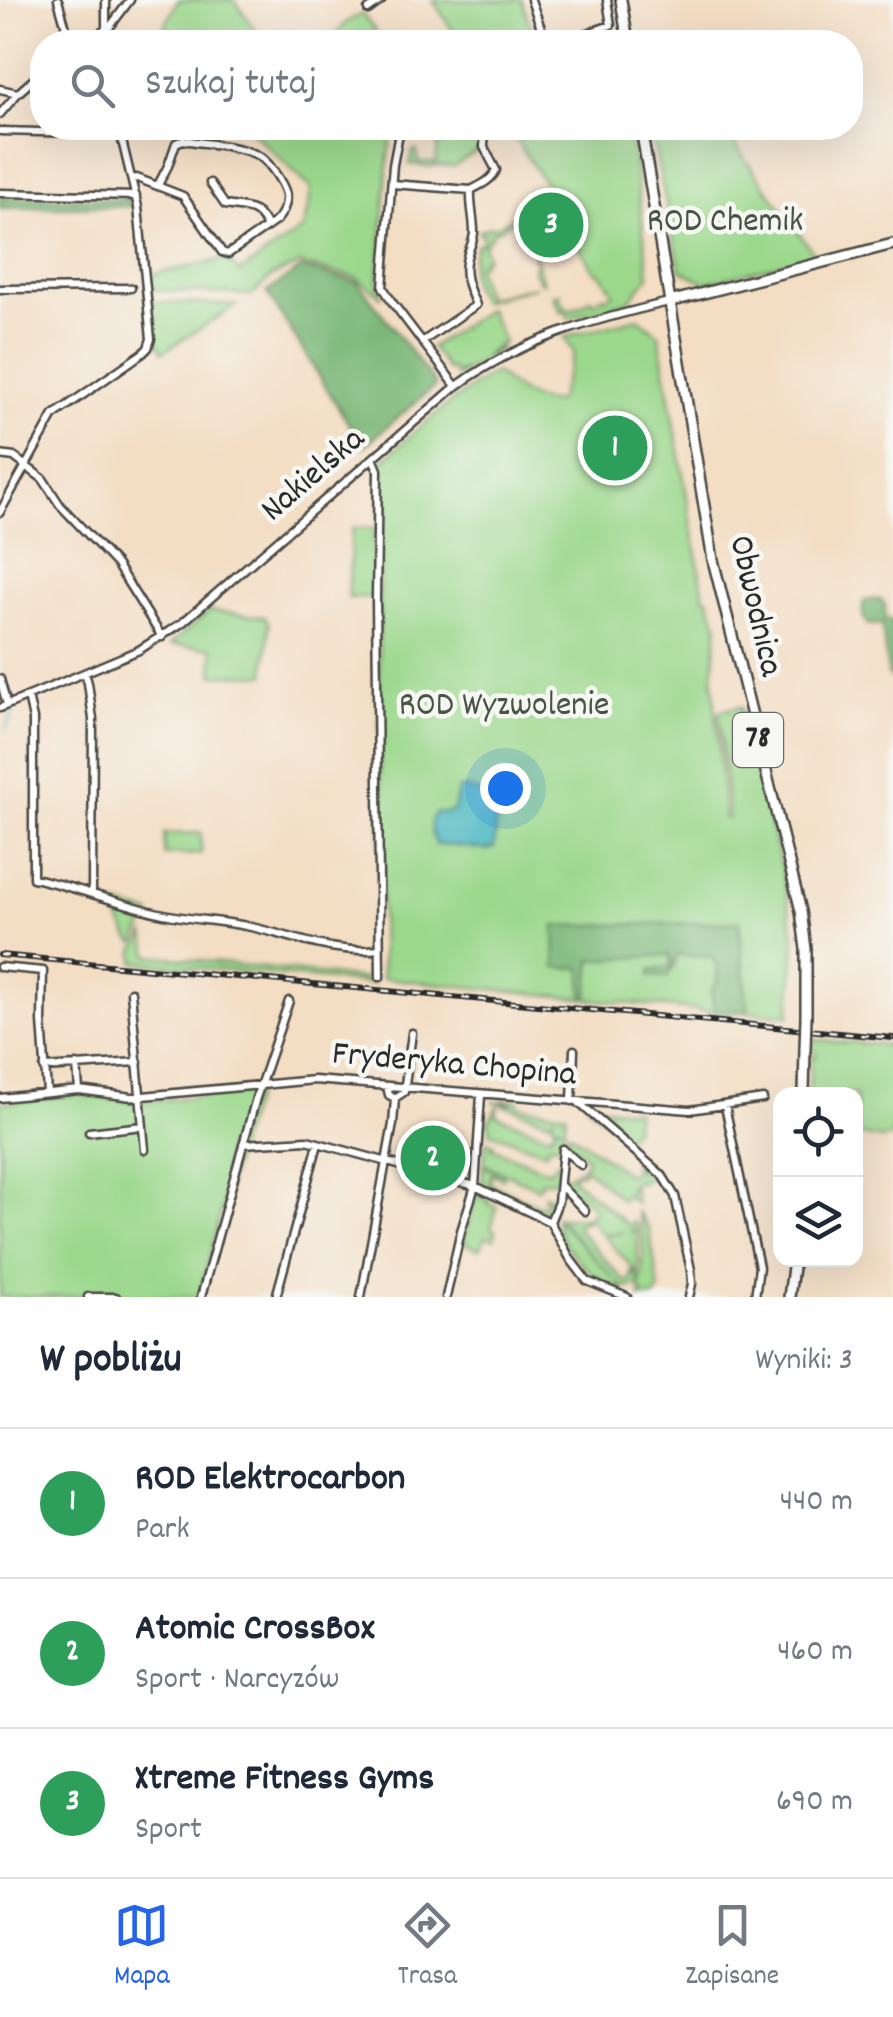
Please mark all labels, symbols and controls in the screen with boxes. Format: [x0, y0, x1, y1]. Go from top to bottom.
search box [30, 30, 863, 140]
icon: search [65, 58, 120, 113]
text: Szukaj tutaj [145, 58, 317, 113]
pin: 3 [518, 188, 584, 262]
park label: ROD Chemik [647, 198, 803, 248]
pin: 1 [582, 410, 648, 486]
street label: Nakielska [251, 416, 378, 535]
street label: Obwodnica [714, 531, 795, 682]
park label: ROD Wyzwolenie [399, 682, 609, 732]
road number: 78 [733, 713, 783, 767]
your location [480, 763, 531, 814]
street label: Fryderyka Chopina [330, 1030, 579, 1102]
map controls [773, 1087, 863, 1267]
button: locate [773, 1087, 863, 1177]
pin: 2 [400, 1120, 466, 1196]
button: layers [773, 1177, 863, 1267]
text: W pobliżu [40, 1332, 182, 1392]
text: Wyniki: 3 [755, 1339, 853, 1385]
text: ROD Elektrocarbon [135, 1453, 405, 1508]
text: 1 [69, 1480, 76, 1526]
text: 440 m [780, 1480, 853, 1526]
text: Park [135, 1508, 190, 1554]
text: Atomic CrossBox [135, 1603, 375, 1658]
text: 2 [66, 1630, 79, 1676]
text: 460 m [777, 1630, 853, 1676]
text: Sport · Narcyzów [135, 1658, 339, 1704]
text: Xtreme Fitness Gyms [135, 1753, 434, 1808]
text: 3 [65, 1780, 80, 1826]
text: 690 m [776, 1780, 853, 1826]
text: Sport [135, 1808, 202, 1854]
tab: Mapa [114, 1898, 170, 1998]
tab: Trasa [398, 1898, 457, 1998]
tab: Zapisane [685, 1898, 779, 1998]

